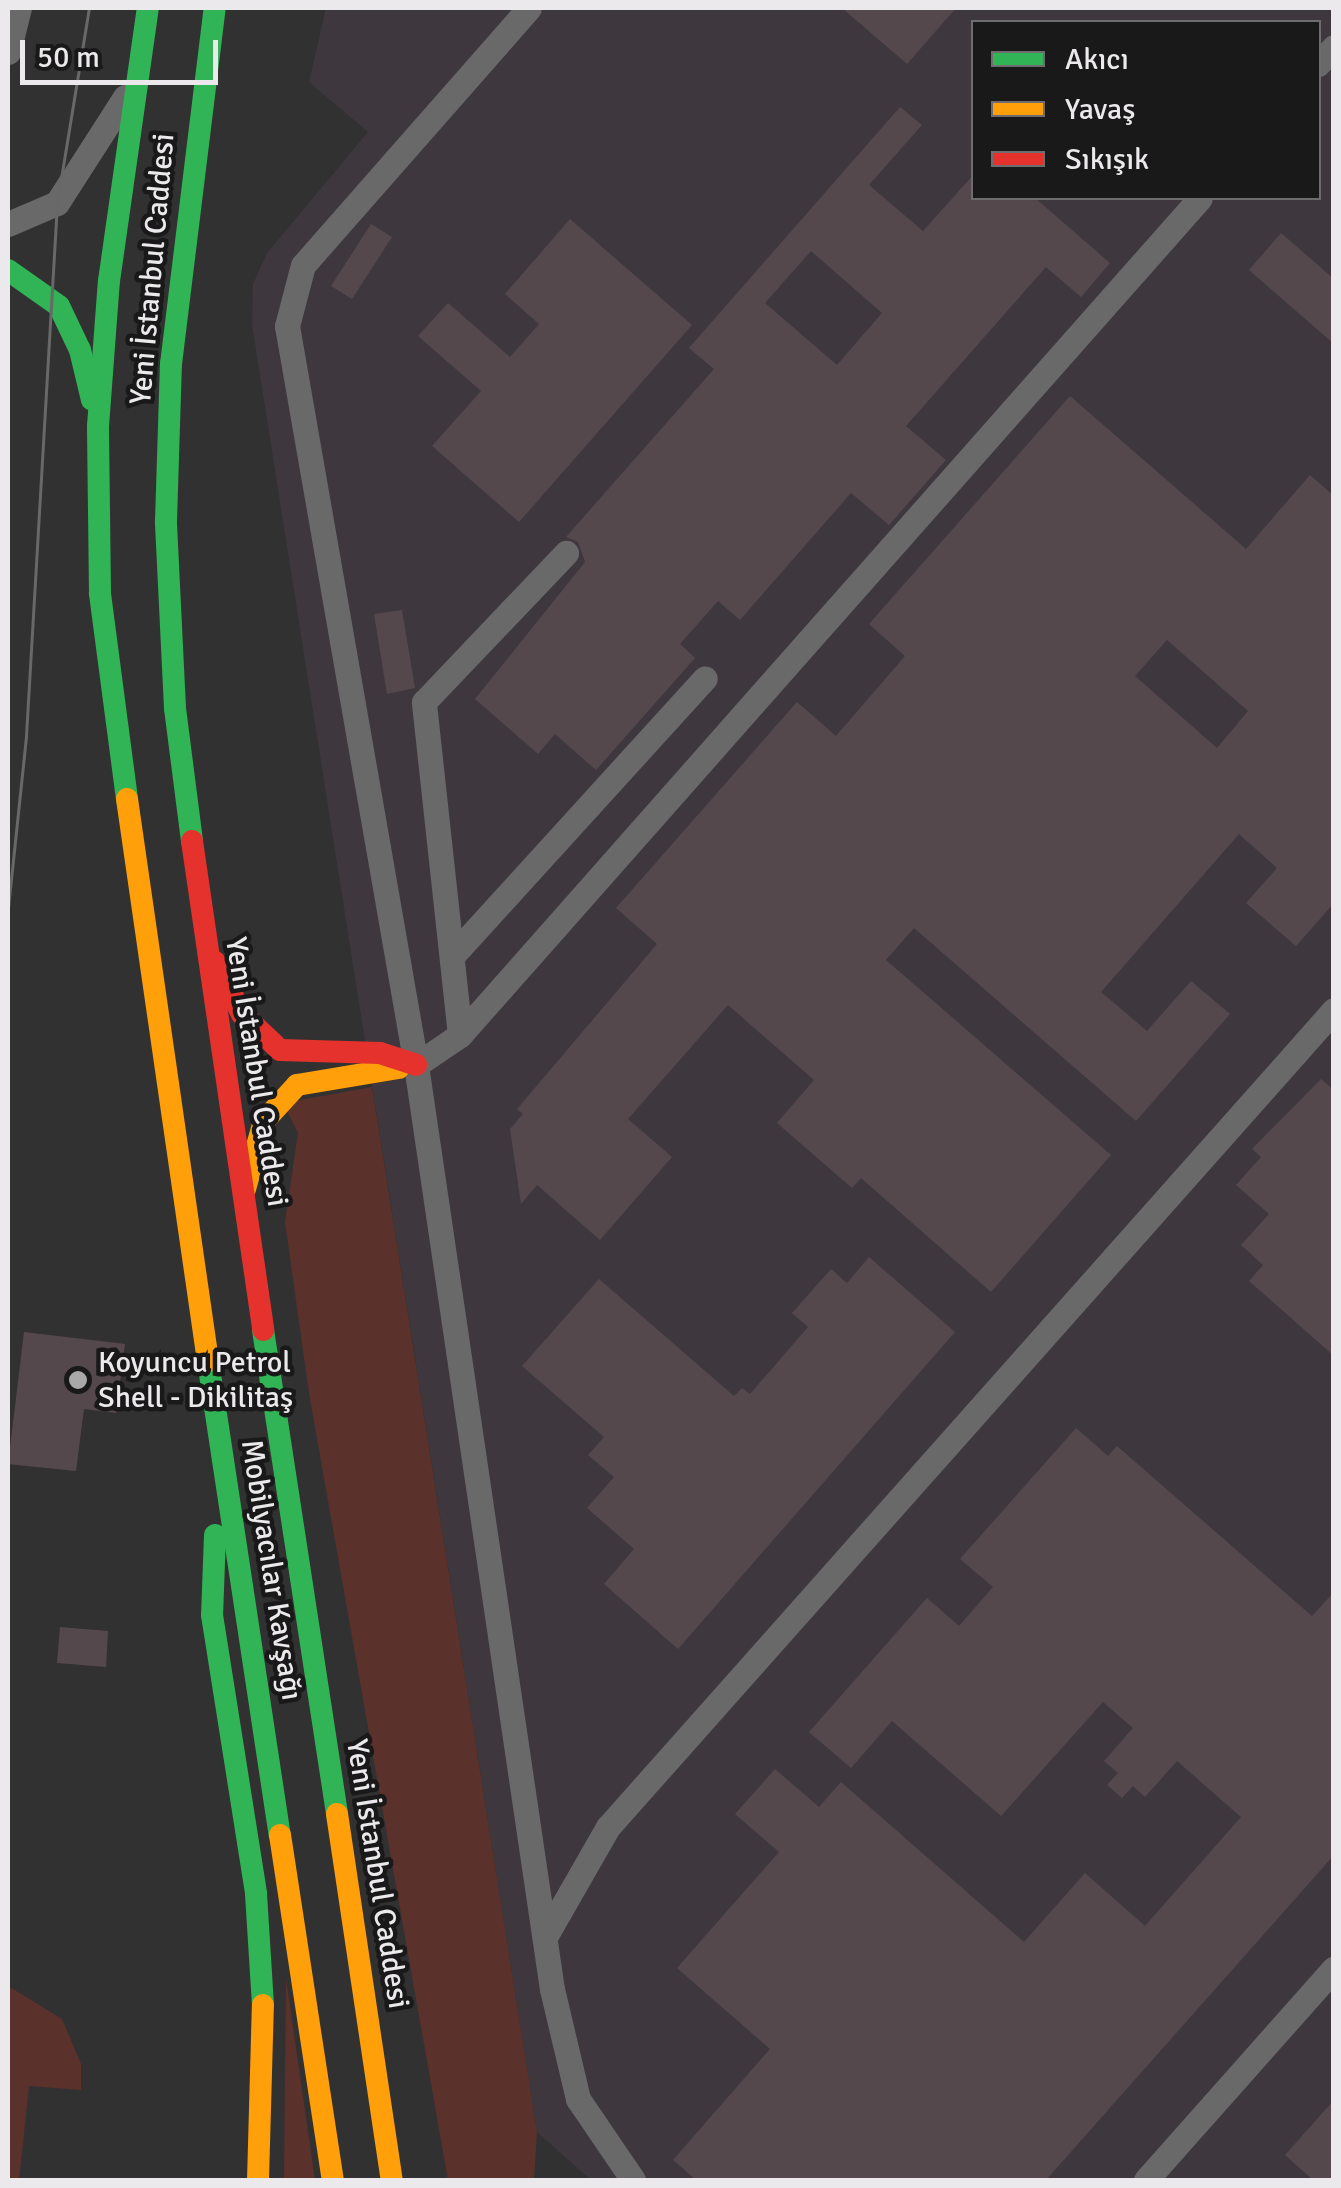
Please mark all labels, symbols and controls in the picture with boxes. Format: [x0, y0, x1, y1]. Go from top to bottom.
scale bar [25, 20, 222, 82]
legend [971, 20, 1321, 200]
text: 50 m [37, 39, 100, 76]
text: Akıcı [1065, 41, 1129, 78]
text: Yavaş [1065, 91, 1135, 128]
street label: Yeni İstanbul Caddesi [123, 132, 183, 406]
text: Sıkışık [1065, 141, 1149, 178]
street label: Yeni İstanbul Caddesi [217, 935, 295, 1209]
place label: Koyuncu Petrol Shell - Dikilitaş [98, 1345, 293, 1416]
marker: Koyuncu Petrol Shell - Dikilitaş [67, 1369, 89, 1391]
street label: Mobilyacılar Kavşağı [233, 1437, 309, 1703]
street label: Yeni İstanbul Caddesi [338, 1737, 416, 2011]

